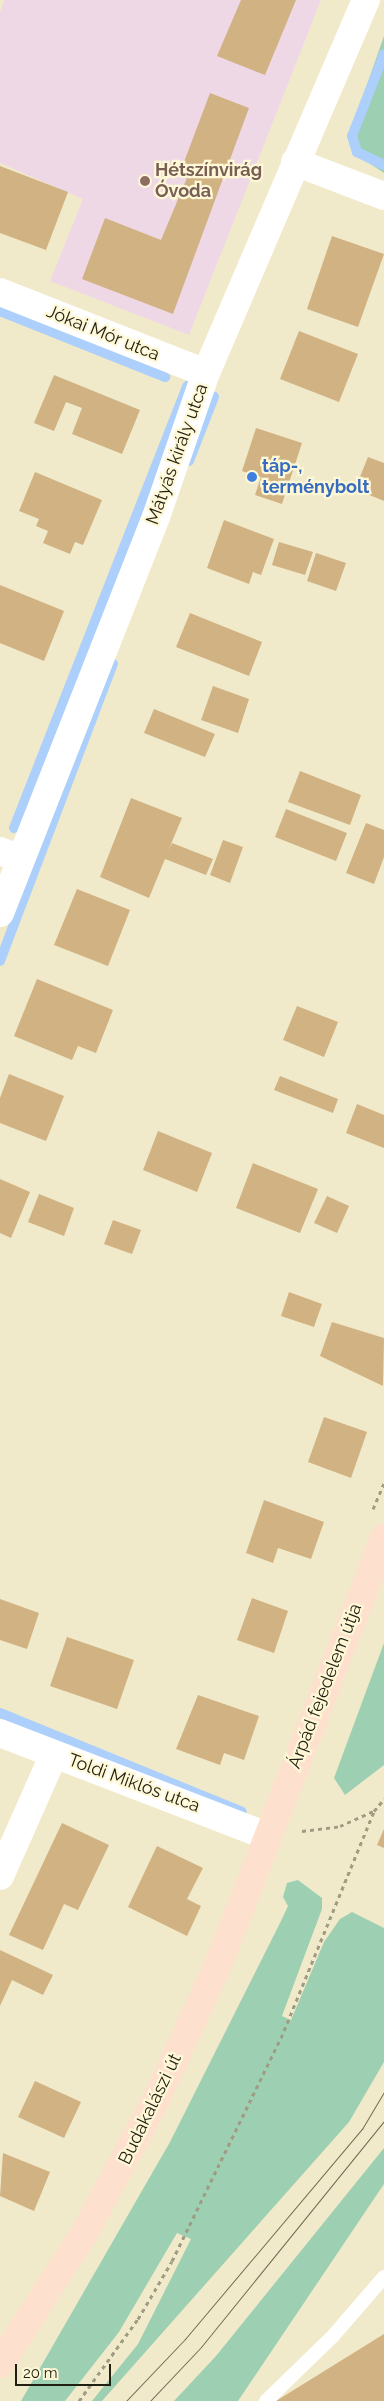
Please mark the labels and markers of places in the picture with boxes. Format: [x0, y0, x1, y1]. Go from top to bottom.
place label: Hétszínvirág Óvoda [155, 160, 262, 202]
marker: Hétszínvirág Óvoda [139, 175, 151, 187]
place label: táp-, terménybolt [262, 456, 370, 498]
marker: táp-, terménybolt [246, 471, 258, 483]

